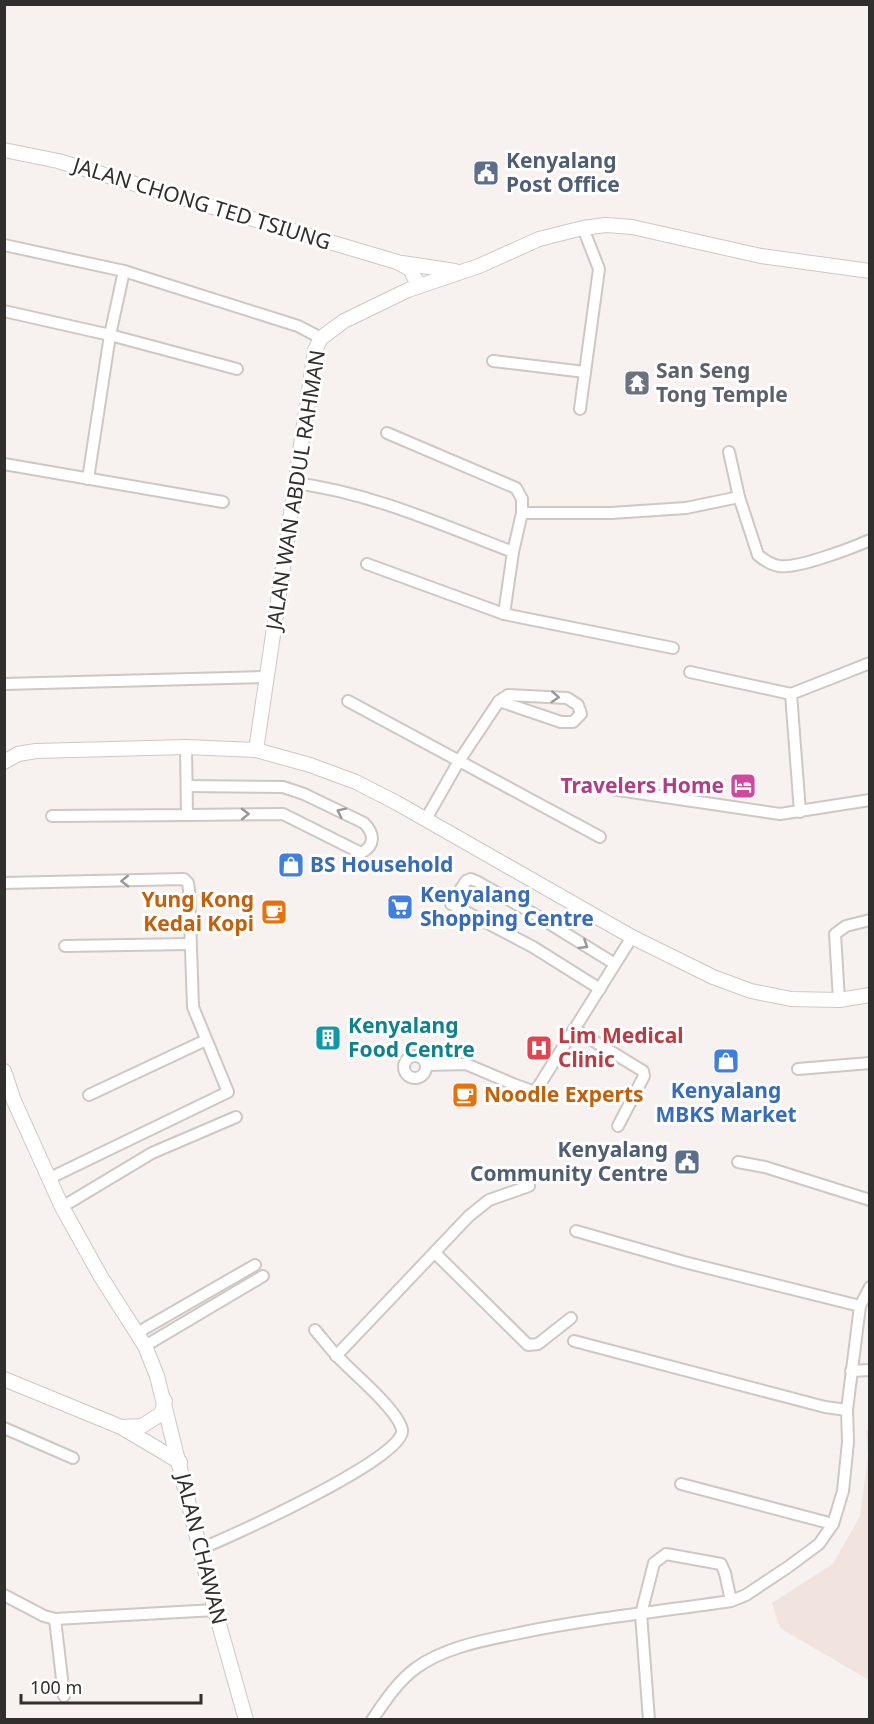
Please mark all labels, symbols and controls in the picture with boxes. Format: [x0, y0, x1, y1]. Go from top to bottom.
place label: Kenyalang Post Office [506, 146, 620, 198]
street label: JALAN CHONG TED TSIUNG [68, 150, 335, 256]
public building icon: Kenyalang Post Office [471, 158, 501, 188]
street label: JALAN WAN ABDUL RAHMAN [259, 348, 331, 634]
place label: San Seng Tong Temple [656, 356, 788, 408]
temple icon: San Seng Tong Temple [622, 368, 652, 398]
one-way arrow [551, 690, 560, 703]
place label: Travelers Home [560, 771, 724, 799]
hotel icon: Travelers Home [728, 771, 758, 801]
one-way arrow [337, 807, 348, 819]
one-way arrow [241, 808, 250, 820]
shop icon: BS Household [276, 850, 306, 880]
place label: BS Household [310, 850, 453, 878]
one-way arrow [121, 874, 130, 887]
place label: Kenyalang Shopping Centre [420, 880, 594, 932]
place label: Yung Kong Kedai Kopi [141, 885, 254, 937]
supermarket icon: Kenyalang Shopping Centre [385, 892, 415, 922]
cafe icon: Yung Kong Kedai Kopi [259, 897, 289, 927]
one-way arrow [578, 937, 588, 949]
place label: Kenyalang Food Centre [348, 1011, 475, 1063]
place label: Lim Medical Clinic [558, 1021, 684, 1073]
building icon: Kenyalang Food Centre [313, 1023, 343, 1053]
hospital icon: Lim Medical Clinic [524, 1033, 554, 1063]
shop icon: Kenyalang MBKS Market [711, 1046, 741, 1076]
place label: Kenyalang MBKS Market [655, 1076, 797, 1128]
cafe icon: Noodle Experts [450, 1080, 480, 1110]
place label: Noodle Experts [484, 1080, 644, 1108]
place label: Kenyalang Community Centre [470, 1135, 668, 1187]
public building icon: Kenyalang Community Centre [672, 1147, 702, 1177]
street label: JALAN CHAWAN [169, 1468, 234, 1627]
scale bar [21, 1667, 201, 1705]
text: 100 m [30, 1675, 82, 1699]

